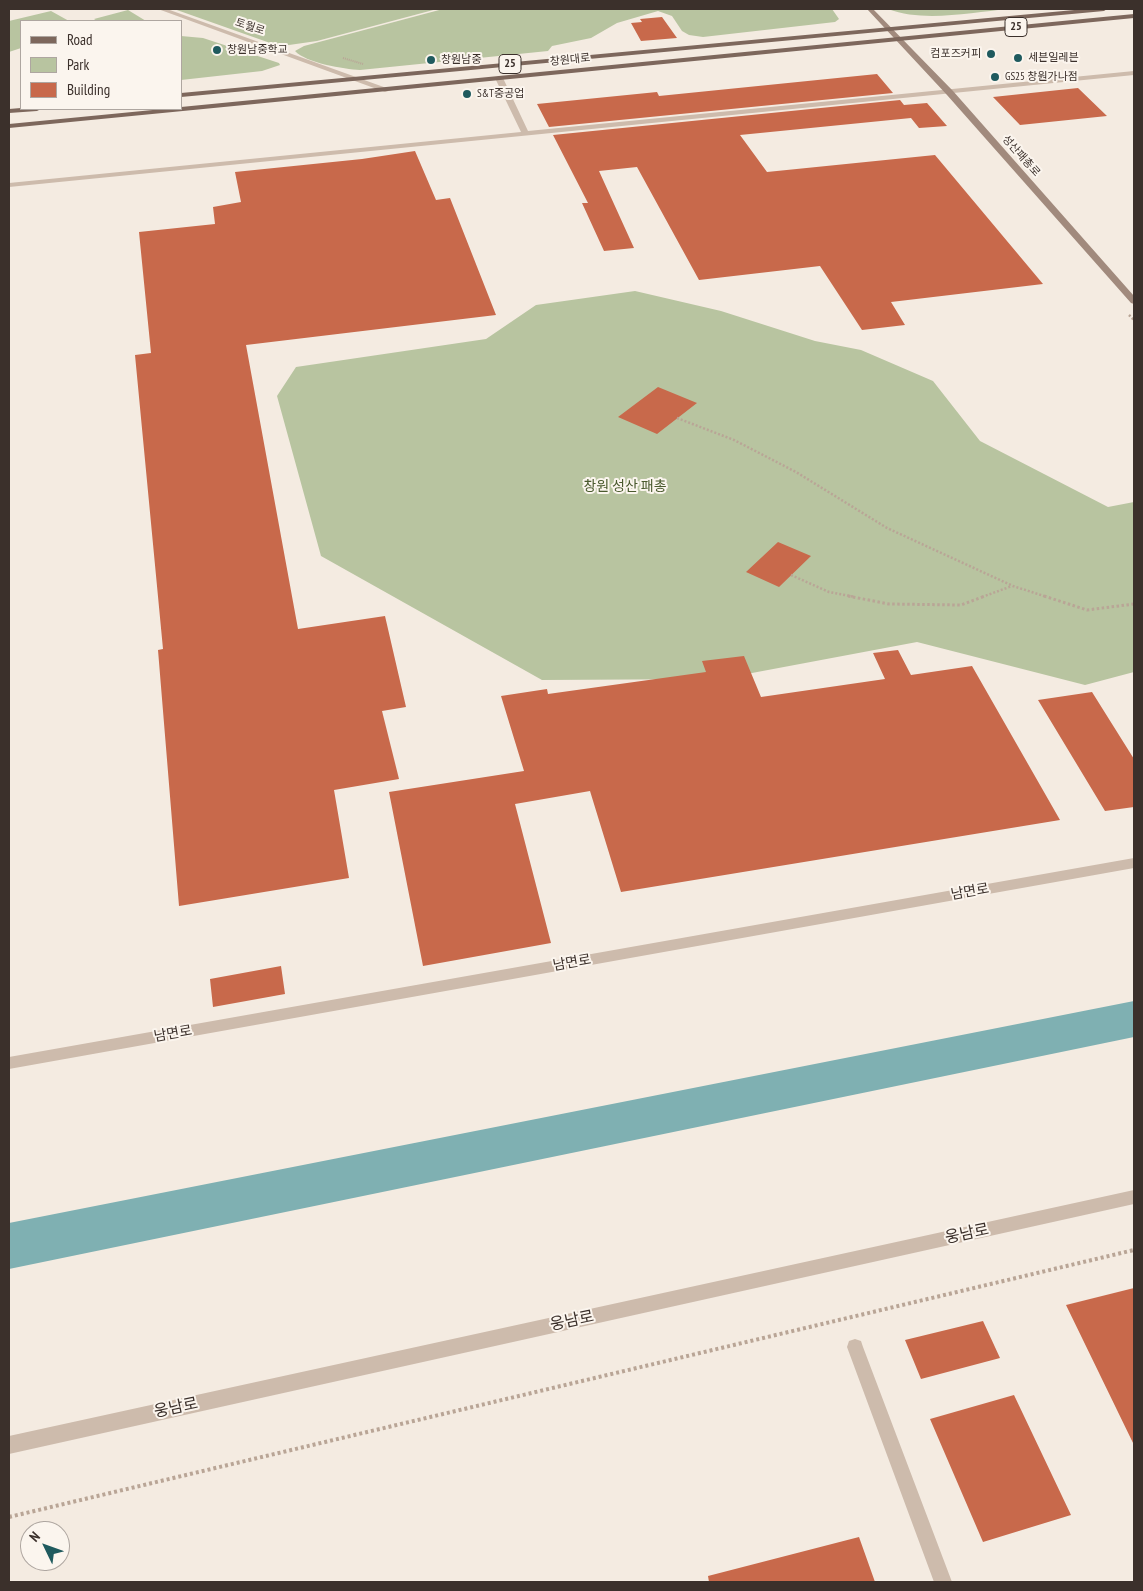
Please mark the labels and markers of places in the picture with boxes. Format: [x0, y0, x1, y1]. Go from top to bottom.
place label: 창원남중학교 [227, 43, 288, 57]
marker: 창원남중학교 [211, 44, 223, 56]
place label: 컴포즈커피 [930, 47, 981, 61]
marker: 컴포즈커피 [985, 48, 997, 60]
place label: 세븐일레븐 [1028, 51, 1079, 65]
marker: 세븐일레븐 [1012, 52, 1024, 64]
place label: 창원남중 [441, 53, 481, 67]
marker: 창원남중 [425, 54, 437, 66]
place label: GS25 창원가나점 [1005, 70, 1078, 84]
marker: GS25 창원가나점 [989, 71, 1001, 83]
place label: S&T중공업 [477, 87, 524, 101]
marker: S&T중공업 [461, 88, 473, 100]

